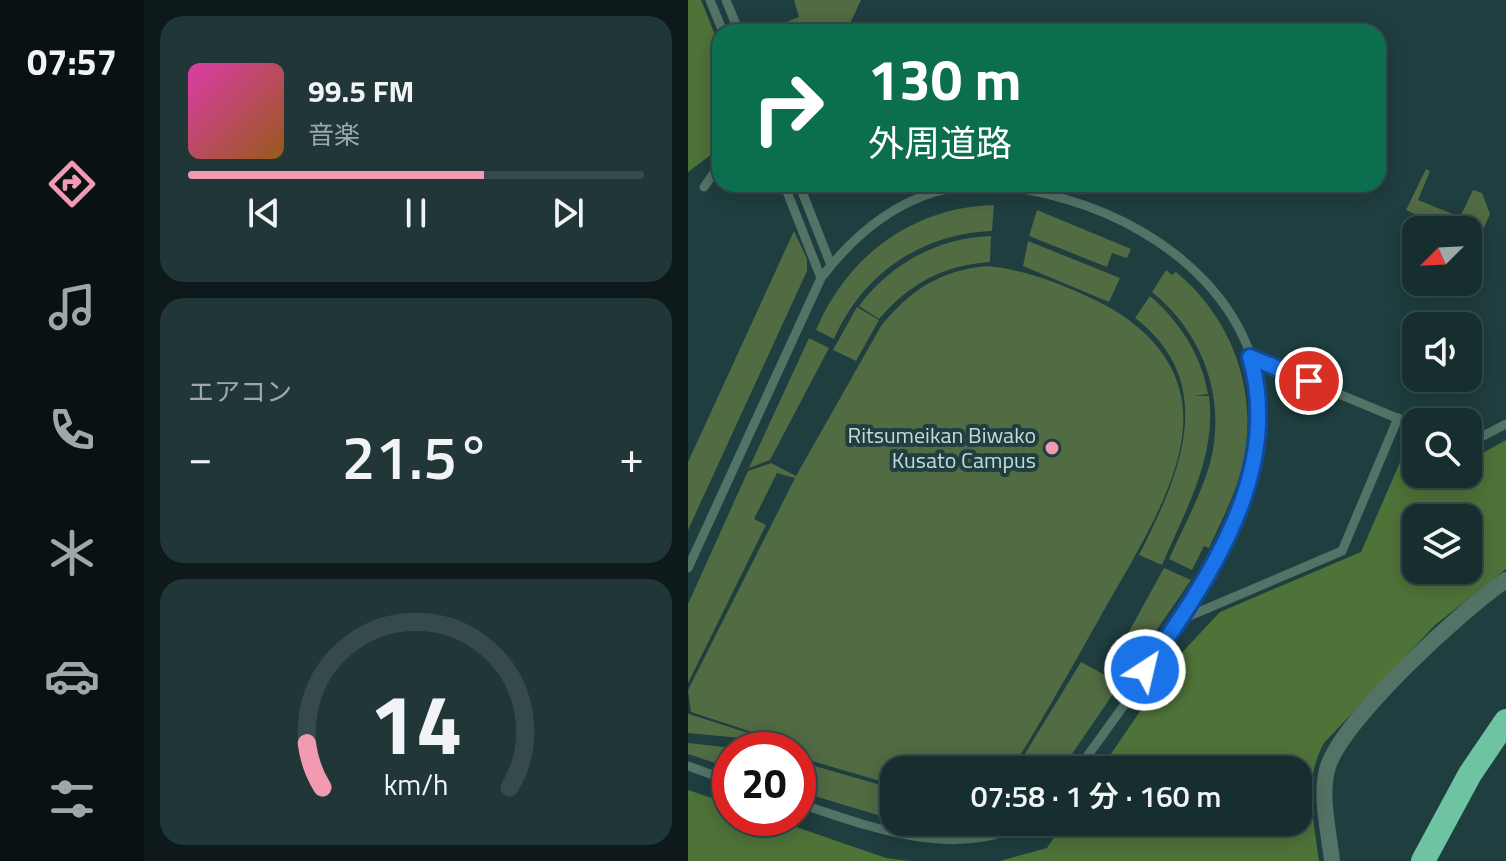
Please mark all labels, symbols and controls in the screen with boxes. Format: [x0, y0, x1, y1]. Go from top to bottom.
text: 07:57 [27, 34, 117, 89]
text: 130 m [868, 37, 1021, 122]
icon: right [736, 56, 840, 160]
text: 99.5 FM [308, 68, 414, 114]
text: 音楽 [308, 115, 360, 154]
text: 外周道路 [868, 115, 1012, 170]
icon: directions [44, 156, 100, 212]
icon: previous [242, 191, 286, 235]
icon: pause [394, 191, 438, 235]
icon: next [546, 191, 590, 235]
north arrow [1402, 216, 1482, 296]
map controls [1402, 216, 1482, 584]
icon: music [44, 279, 100, 335]
button: sound [1402, 312, 1482, 392]
pin [1275, 347, 1343, 415]
icon: arrive [1287, 359, 1331, 403]
text: エアコン [188, 372, 292, 411]
icon: phone [44, 402, 100, 458]
button: search [1402, 408, 1482, 488]
text: 21.5° [342, 411, 490, 502]
place label: Ritsumeikan Biwako Kusato Campus [848, 418, 1036, 477]
text: − [188, 423, 213, 490]
text: + [619, 423, 644, 490]
marker: Ritsumeikan Biwako Kusato Campus [1043, 439, 1061, 457]
button: layers [1402, 504, 1482, 584]
icon: climate [44, 525, 100, 581]
position arrow [1103, 628, 1187, 712]
icon: car [44, 648, 100, 704]
text: 14 [369, 660, 463, 786]
speed limit sign: 20 [712, 732, 816, 836]
text: km/h [384, 763, 448, 806]
icon: filters [44, 771, 100, 827]
text: 07:58 · 1 分 · 160 m [971, 773, 1221, 819]

